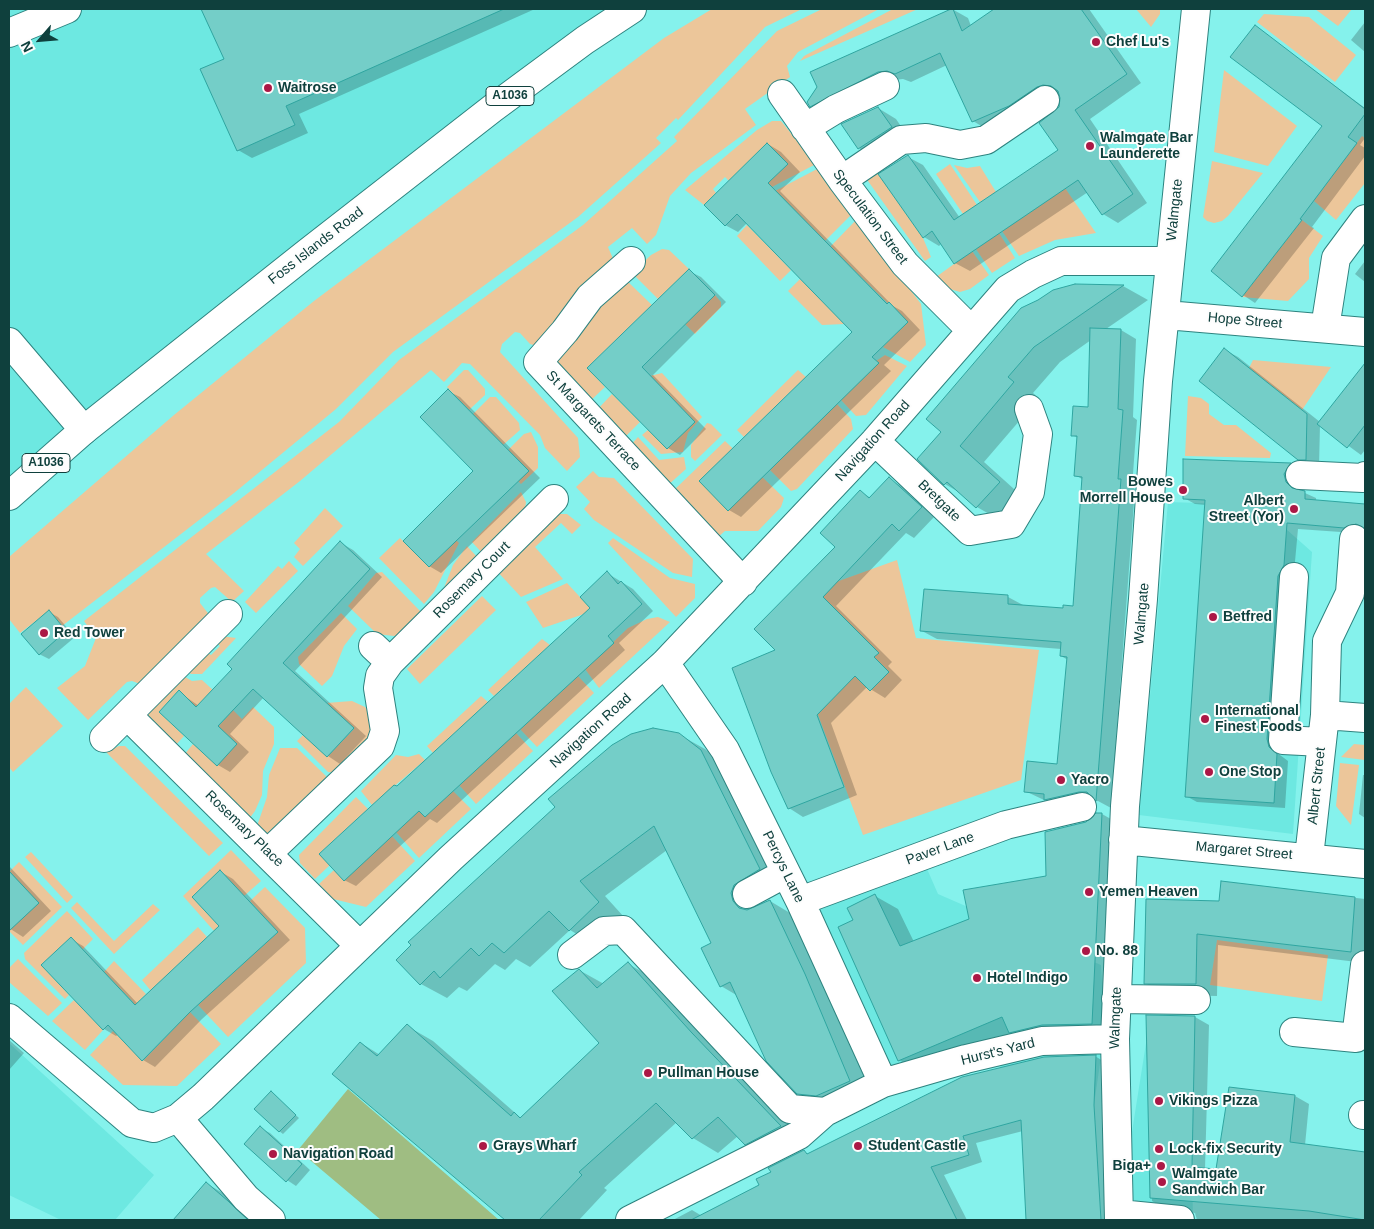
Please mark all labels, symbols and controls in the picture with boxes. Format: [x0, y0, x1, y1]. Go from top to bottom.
north arrow [15, 15, 65, 65]
place label: Chef Lu's [1106, 34, 1169, 50]
marker: Chef Lu's [1090, 36, 1102, 48]
text: N [17, 39, 36, 55]
place label: Waitrose [278, 80, 337, 96]
marker: Waitrose [262, 82, 274, 94]
road number: A1036 [486, 86, 534, 105]
place label: Walmgate Bar Launderette [1100, 130, 1193, 162]
marker: Walmgate Bar Launderette [1084, 140, 1096, 152]
street label: Speculation Street [829, 166, 911, 268]
street label: Walmgate [1163, 178, 1187, 242]
street label: Foss Islands Road [265, 204, 367, 288]
street label: Hope Street [1207, 309, 1283, 333]
street label: St Margarets Terrace [542, 367, 644, 475]
street label: Navigation Road [832, 397, 914, 485]
road number: A1036 [22, 453, 70, 472]
place label: Bowes Morrell House [1080, 474, 1173, 507]
street label: Bretgate [914, 477, 964, 525]
marker: Bowes Morrell House [1177, 484, 1189, 496]
place label: Albert Street (Yor) [1209, 493, 1284, 526]
marker: Albert Street (Yor) [1288, 503, 1300, 515]
street label: Rosemary Court [430, 538, 514, 622]
street label: Walmgate [1131, 582, 1153, 646]
place label: Betfred [1223, 609, 1272, 625]
marker: Betfred [1207, 611, 1219, 623]
place label: Red Tower [54, 625, 125, 641]
marker: Red Tower [38, 627, 50, 639]
street label: Navigation Road [547, 690, 635, 772]
place label: International Finest Foods [1215, 703, 1302, 736]
marker: International Finest Foods [1199, 713, 1211, 725]
street label: Albert Street [1305, 746, 1329, 826]
place label: One Stop [1219, 764, 1281, 780]
marker: One Stop [1203, 766, 1215, 778]
place label: Yacro [1071, 772, 1109, 788]
marker: Yacro [1055, 774, 1067, 786]
street label: Rosemary Place [201, 787, 287, 871]
street label: Percys Lane [758, 828, 808, 906]
street label: Paver Lane [903, 829, 977, 869]
street label: Margaret Street [1195, 838, 1293, 864]
place label: Yemen Heaven [1099, 884, 1198, 900]
marker: Yemen Heaven [1083, 886, 1095, 898]
place label: No. 88 [1096, 943, 1138, 959]
marker: No. 88 [1080, 945, 1092, 957]
place label: Hotel Indigo [987, 970, 1068, 986]
marker: Hotel Indigo [971, 972, 983, 984]
street label: Walmgate [1107, 986, 1125, 1050]
street label: Hurst's Yard [959, 1035, 1037, 1069]
place label: Pullman House [658, 1065, 759, 1081]
marker: Pullman House [642, 1067, 654, 1079]
place label: Vikings Pizza [1169, 1093, 1257, 1109]
marker: Vikings Pizza [1153, 1095, 1165, 1107]
place label: Grays Wharf [493, 1138, 576, 1154]
place label: Student Castle [868, 1138, 966, 1154]
marker: Grays Wharf [477, 1140, 489, 1152]
marker: Student Castle [852, 1140, 864, 1152]
place label: Lock-fix Security [1169, 1141, 1282, 1157]
marker: Lock-fix Security [1153, 1143, 1165, 1155]
place label: Navigation Road [283, 1146, 393, 1162]
marker: Navigation Road [267, 1148, 279, 1160]
place label: Biga+ [1112, 1158, 1151, 1174]
marker: Biga+ [1155, 1160, 1167, 1172]
place label: Walmgate Sandwich Bar [1172, 1166, 1265, 1198]
marker: Walmgate Sandwich Bar [1156, 1176, 1168, 1188]

